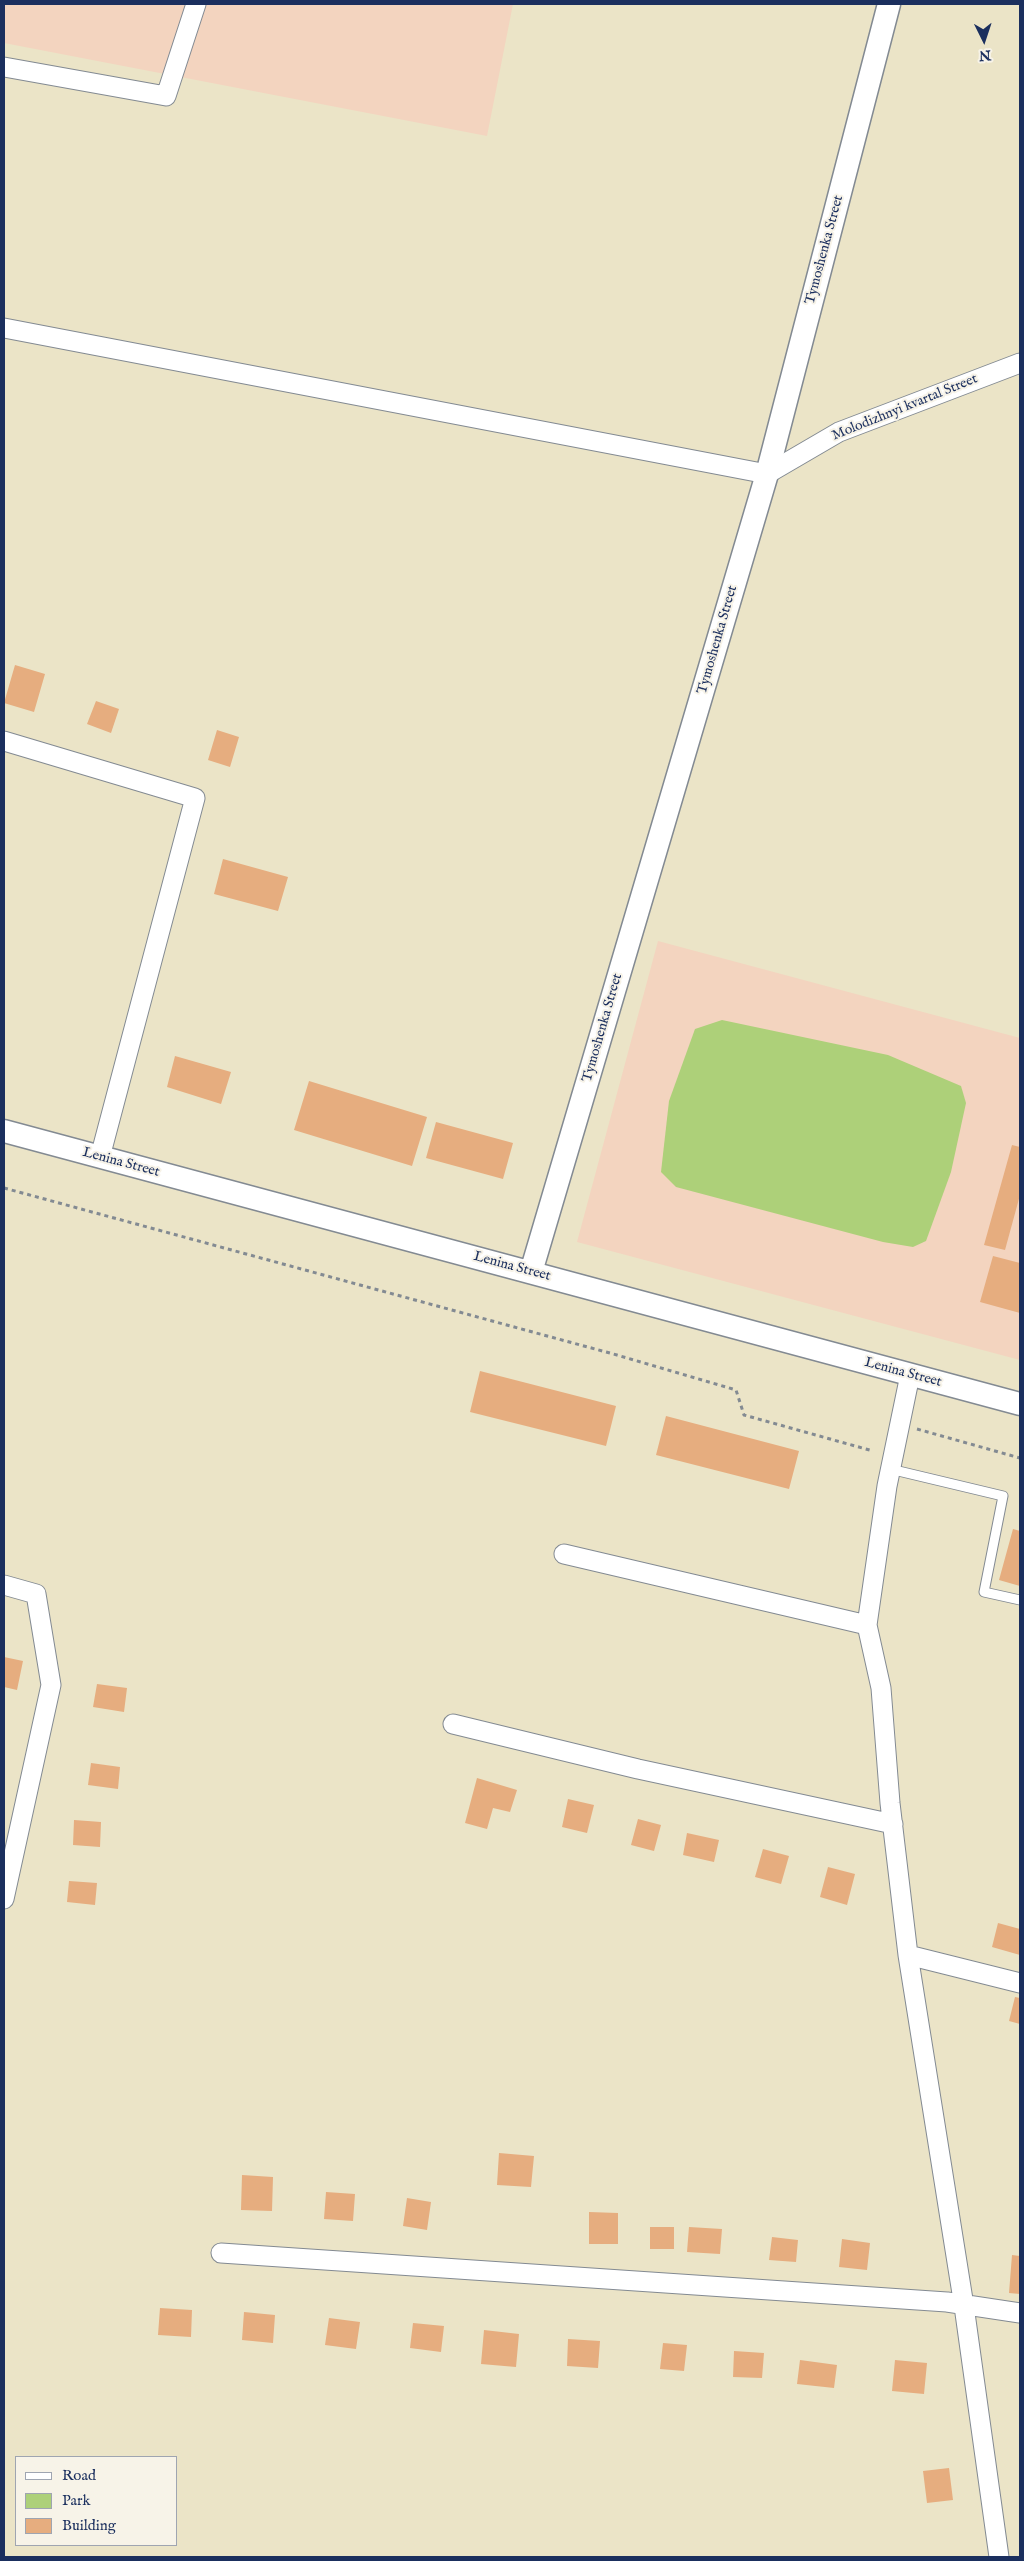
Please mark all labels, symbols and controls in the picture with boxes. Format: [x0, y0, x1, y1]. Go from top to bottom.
north arrow [959, 15, 1009, 65]
text: N [978, 46, 992, 64]
street label: Tymoshenka Street [802, 194, 848, 306]
street label: Molodizhnyi kvartal Street [830, 371, 980, 445]
street label: Tymoshenka Street [694, 584, 742, 696]
street label: Tymoshenka Street [579, 972, 627, 1084]
street label: Lenina Street [81, 1145, 161, 1181]
street label: Lenina Street [472, 1249, 552, 1285]
street label: Lenina Street [863, 1355, 943, 1391]
legend [15, 2456, 178, 2546]
text: Road [62, 2466, 96, 2485]
text: Park [62, 2491, 91, 2510]
text: Building [62, 2516, 116, 2535]

